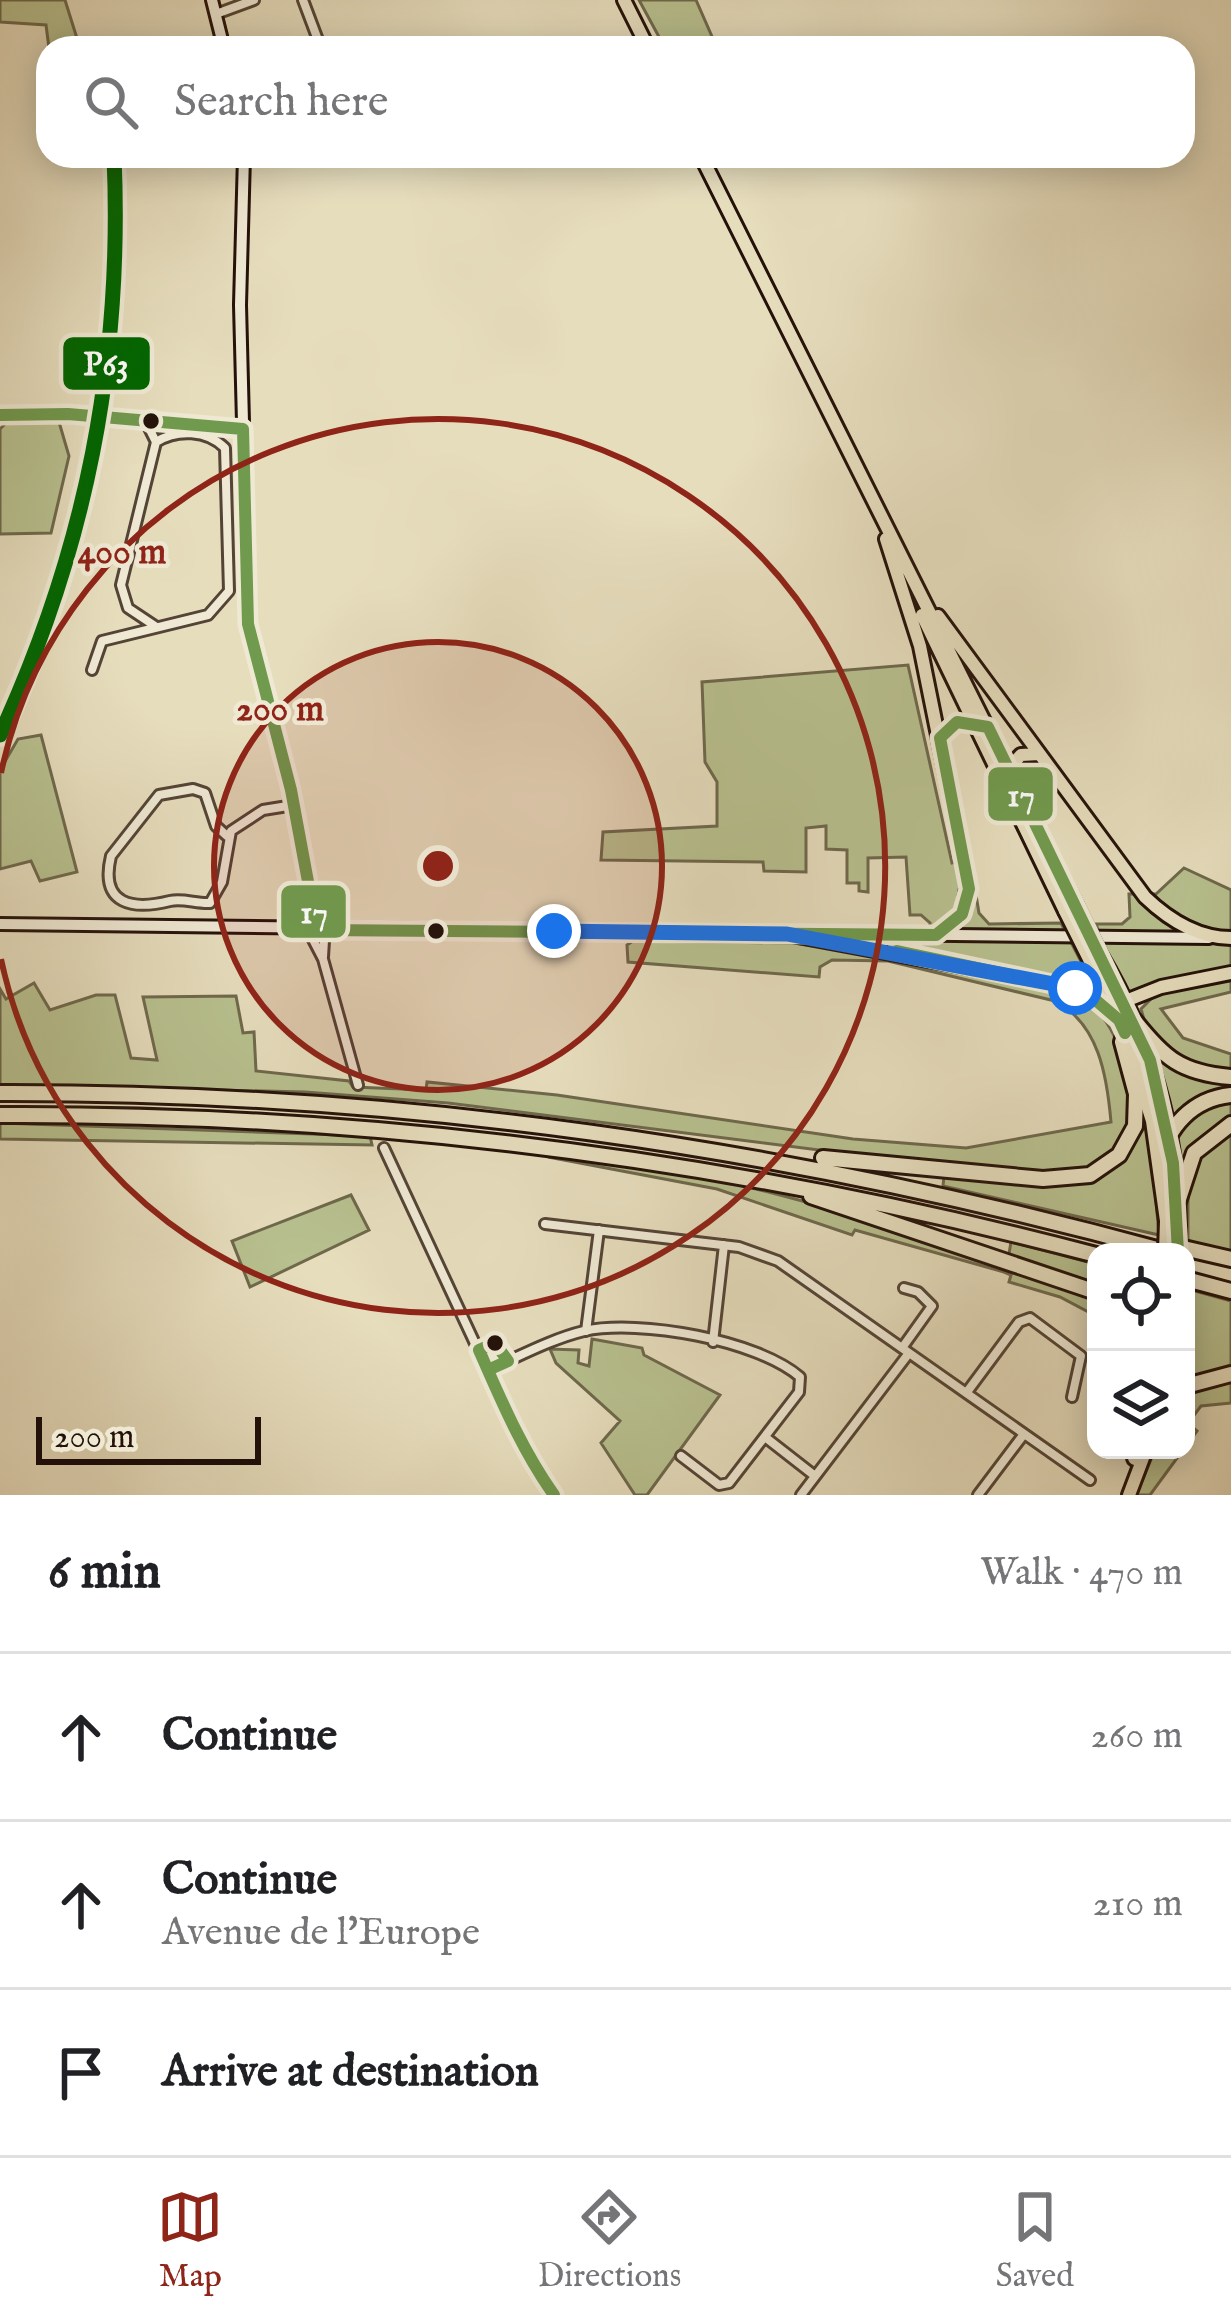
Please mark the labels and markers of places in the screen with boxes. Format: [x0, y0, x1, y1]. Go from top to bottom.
unlabelled marker [140, 410, 162, 432]
centre of rings [417, 845, 459, 887]
unlabelled marker [425, 920, 447, 942]
unlabelled marker [484, 1332, 506, 1354]

